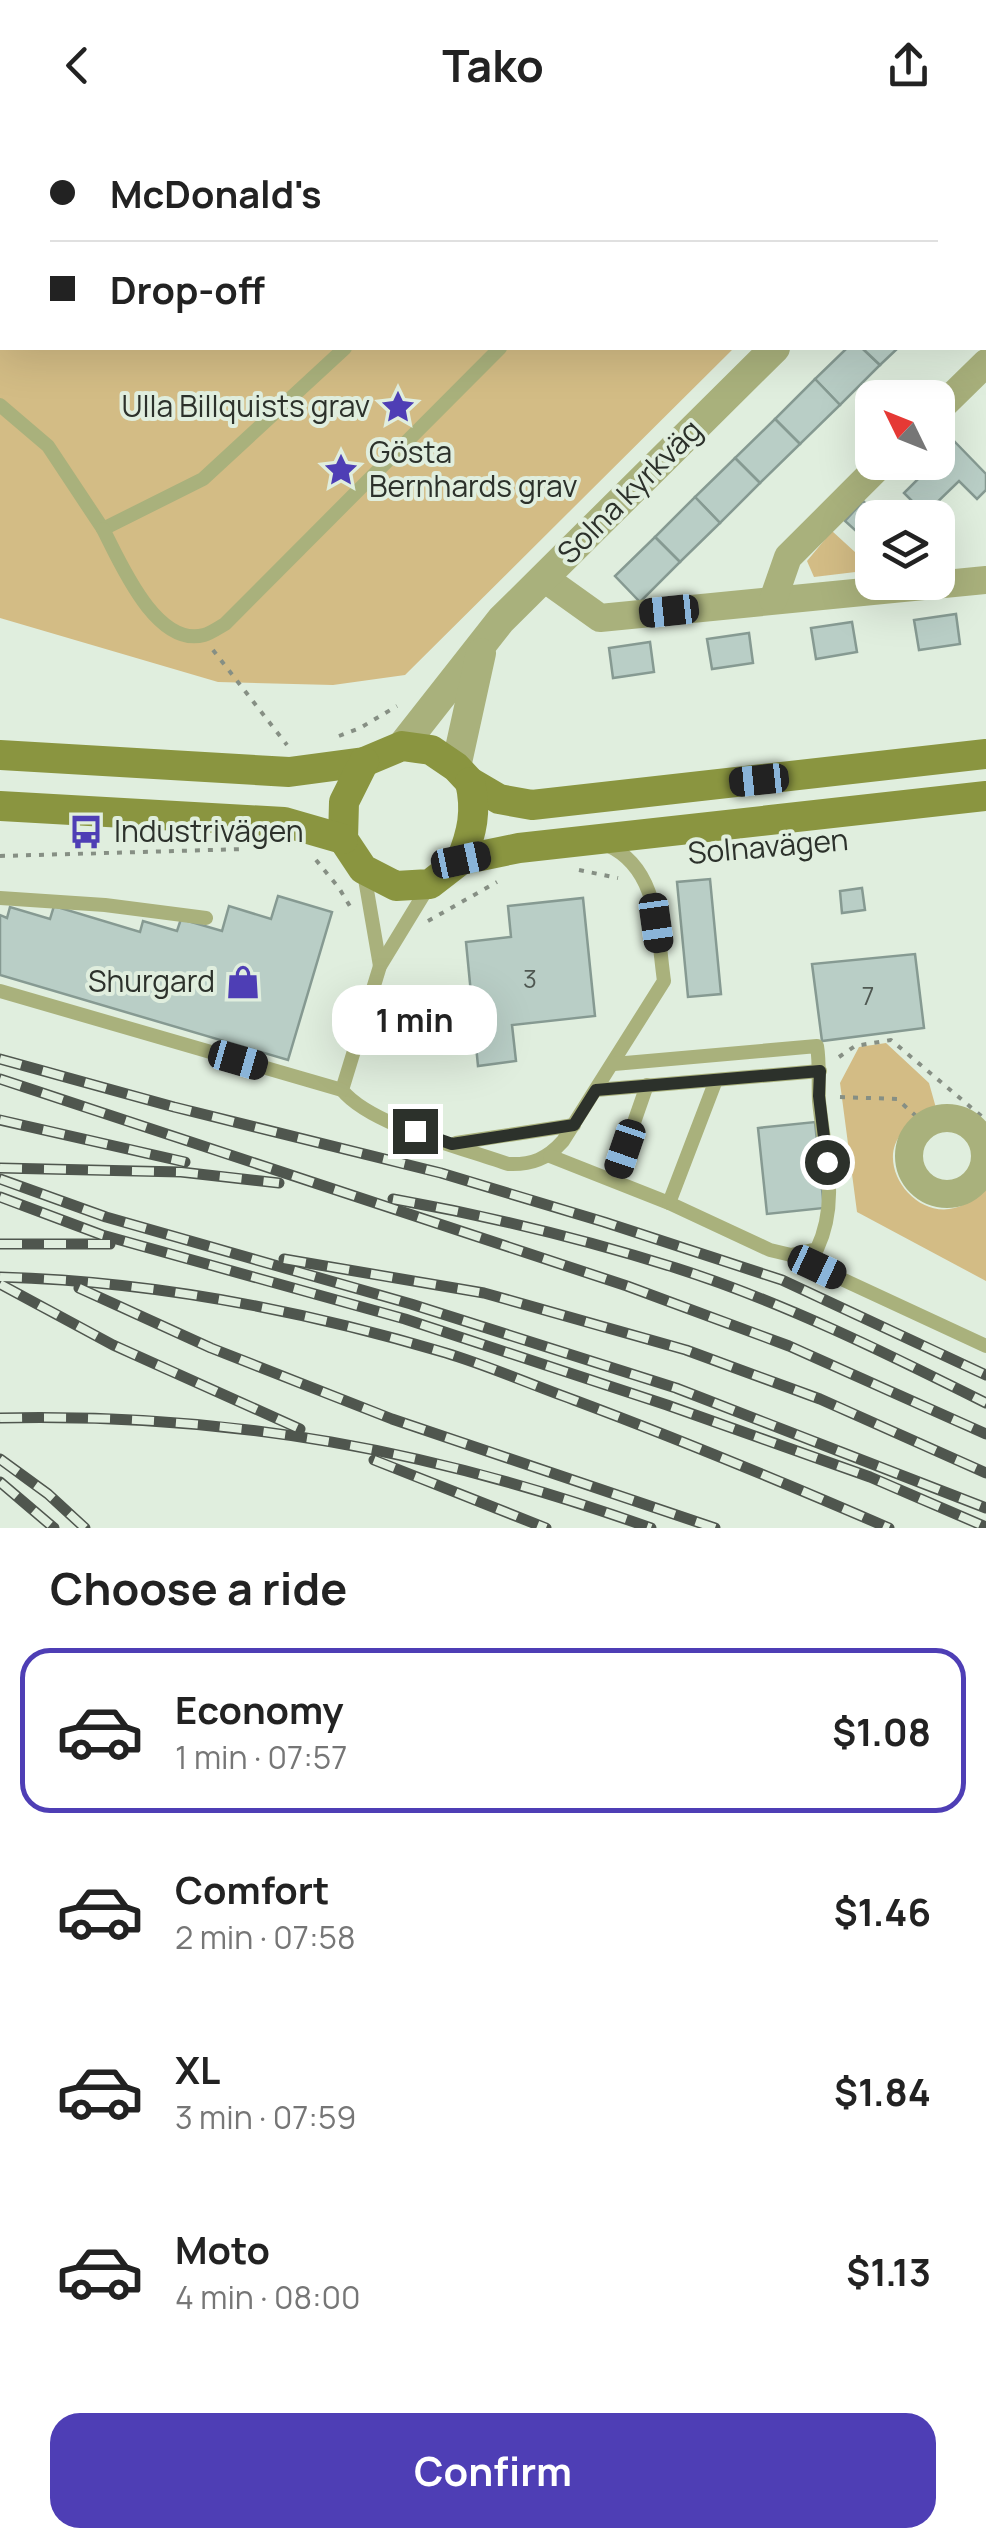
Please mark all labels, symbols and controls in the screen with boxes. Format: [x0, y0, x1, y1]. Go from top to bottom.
text: Tako [442, 34, 544, 96]
icon: back [50, 38, 105, 93]
icon: share [881, 38, 936, 93]
text: McDonald's [110, 167, 322, 219]
text: Drop-off [110, 263, 265, 315]
north arrow [855, 380, 955, 480]
map controls [855, 380, 955, 600]
place label: Ulla Billquists grav [121, 385, 370, 426]
place icon: Ulla Billquists grav [379, 388, 417, 426]
street label: Solna kyrkväg [548, 410, 710, 572]
place label: Gösta Bernhards grav [369, 431, 577, 506]
place icon: Gösta Bernhards grav [322, 451, 360, 489]
button: layers [855, 500, 955, 600]
car [638, 593, 700, 629]
car [728, 762, 790, 798]
place label: Industrivägen [114, 810, 304, 851]
bus stop icon: Industrivägen [67, 813, 105, 851]
street label: Solnavägen [686, 818, 850, 873]
car [429, 839, 493, 881]
car [637, 891, 675, 955]
place label: Shurgard [88, 960, 215, 1001]
house number: 3 [523, 961, 537, 996]
shop icon: Shurgard [224, 963, 262, 1001]
house number: 7 [862, 978, 874, 1013]
callout: 1 min [332, 986, 498, 1056]
text: 1 min [375, 998, 454, 1042]
car [205, 1037, 271, 1083]
route end [393, 1109, 438, 1154]
car [601, 1116, 649, 1182]
route start [805, 1140, 850, 1185]
car [783, 1241, 851, 1293]
text: Choose a ride [50, 1557, 347, 1619]
text: Economy [175, 1683, 344, 1735]
icon: car [55, 1686, 145, 1776]
text: $1.08 [832, 1705, 931, 1757]
text: 1 min · 07:57 [175, 1735, 347, 1779]
text: Comfort [175, 1863, 329, 1915]
icon: car [55, 1866, 145, 1956]
text: $1.46 [834, 1885, 931, 1937]
text: 2 min · 07:58 [175, 1915, 356, 1959]
text: XL [175, 2043, 220, 2095]
icon: car [55, 2046, 145, 2136]
text: $1.84 [834, 2065, 931, 2117]
text: 3 min · 07:59 [175, 2095, 356, 2139]
text: Moto [175, 2223, 270, 2275]
icon: car [55, 2226, 145, 2316]
text: $1.13 [846, 2245, 931, 2297]
text: 4 min · 08:00 [175, 2275, 361, 2319]
button: Confirm [50, 2413, 936, 2528]

